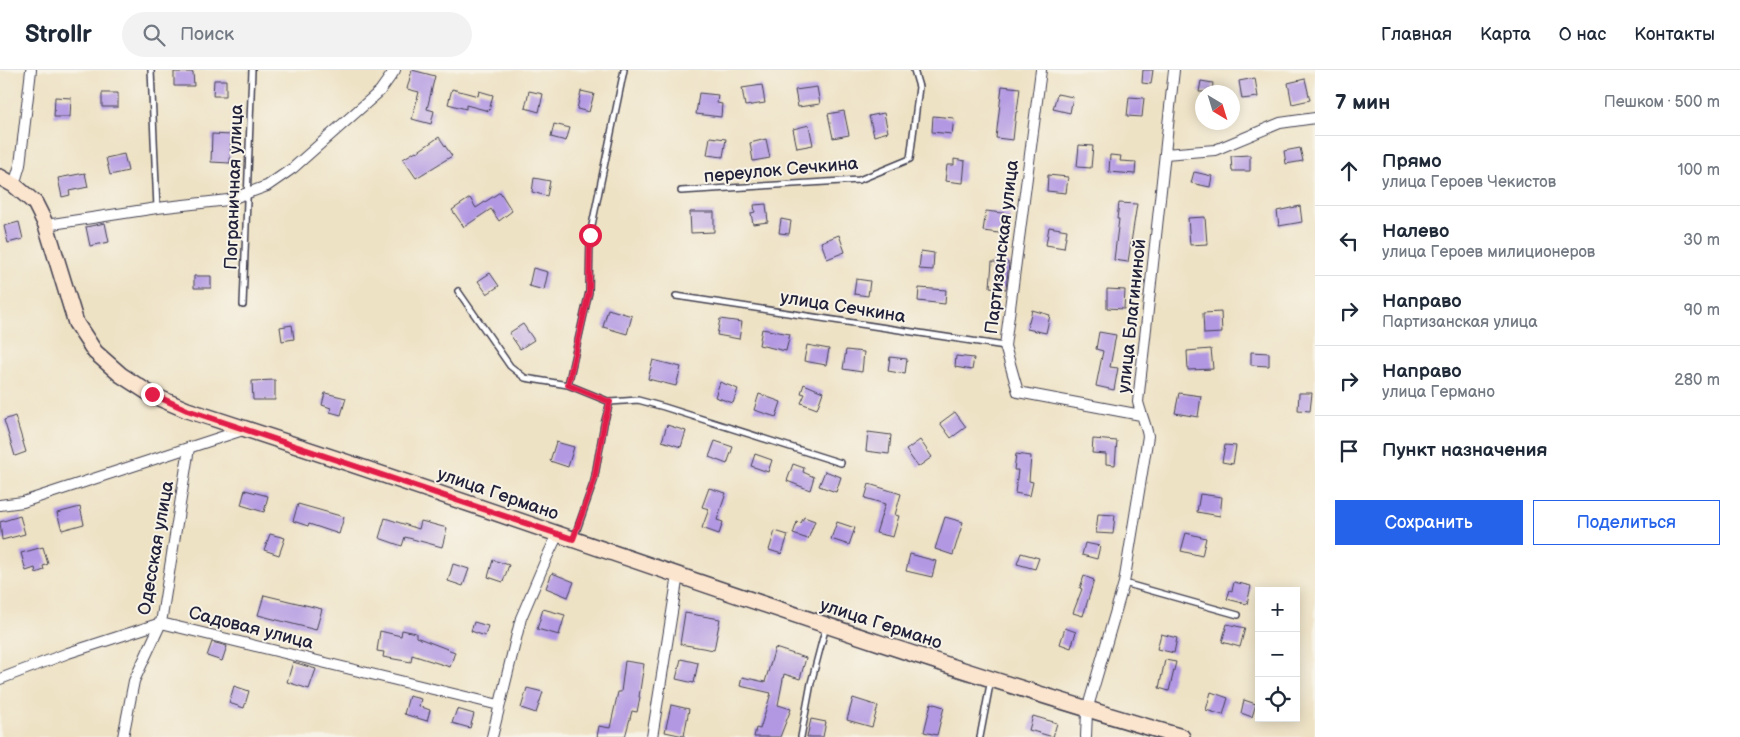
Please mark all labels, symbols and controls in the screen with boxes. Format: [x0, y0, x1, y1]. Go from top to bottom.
search box [122, 12, 472, 57]
text: Strollr [25, 20, 92, 49]
icon: search [140, 21, 168, 49]
text: Поиск [180, 23, 234, 46]
text: Главная [1381, 24, 1452, 45]
text: Карта [1480, 24, 1531, 45]
text: О нас [1559, 24, 1606, 45]
text: Контакты [1634, 24, 1715, 45]
north arrow [1195, 85, 1240, 130]
text: 7 мин [1335, 90, 1390, 115]
text: Пешком · 500 m [1604, 93, 1720, 112]
street label: Пограничная улица [221, 103, 247, 270]
text: Прямо [1382, 150, 1442, 173]
street label: переулок Сечкина [703, 153, 859, 187]
icon: ahead [1335, 157, 1363, 185]
street label: Партизанская улица [981, 158, 1023, 335]
text: 100 m [1677, 161, 1720, 180]
text: улица Героев Чекистов [1382, 173, 1556, 192]
text: Налево [1382, 220, 1449, 243]
route start [579, 224, 602, 247]
icon: left [1335, 227, 1363, 255]
text: 30 m [1683, 231, 1720, 250]
street label: улица Благининой [1113, 238, 1151, 394]
text: улица Героев милиционеров [1382, 243, 1595, 262]
street label: улица Сечкина [779, 287, 908, 327]
text: Направо [1382, 290, 1462, 313]
icon: right [1335, 297, 1363, 325]
text: 90 m [1684, 301, 1720, 320]
text: Партизанская улица [1382, 313, 1538, 332]
text: Направо [1382, 360, 1462, 383]
icon: right [1335, 367, 1363, 395]
text: 280 m [1674, 371, 1720, 390]
route end [141, 383, 164, 406]
text: улица Германо [1382, 383, 1495, 402]
icon: arrive [1335, 437, 1363, 465]
text: Пункт назначения [1382, 439, 1547, 462]
street label: улица Германо [435, 463, 561, 525]
street label: Одесская улица [134, 479, 178, 617]
button: Сохранить [1335, 500, 1523, 545]
button: Поделиться [1533, 500, 1720, 545]
map controls [1255, 587, 1300, 722]
button: + [1255, 587, 1300, 632]
street label: улица Германо [817, 594, 945, 654]
street label: Садовая улица [186, 602, 316, 654]
button: − [1255, 632, 1300, 677]
button: locate [1255, 677, 1300, 722]

